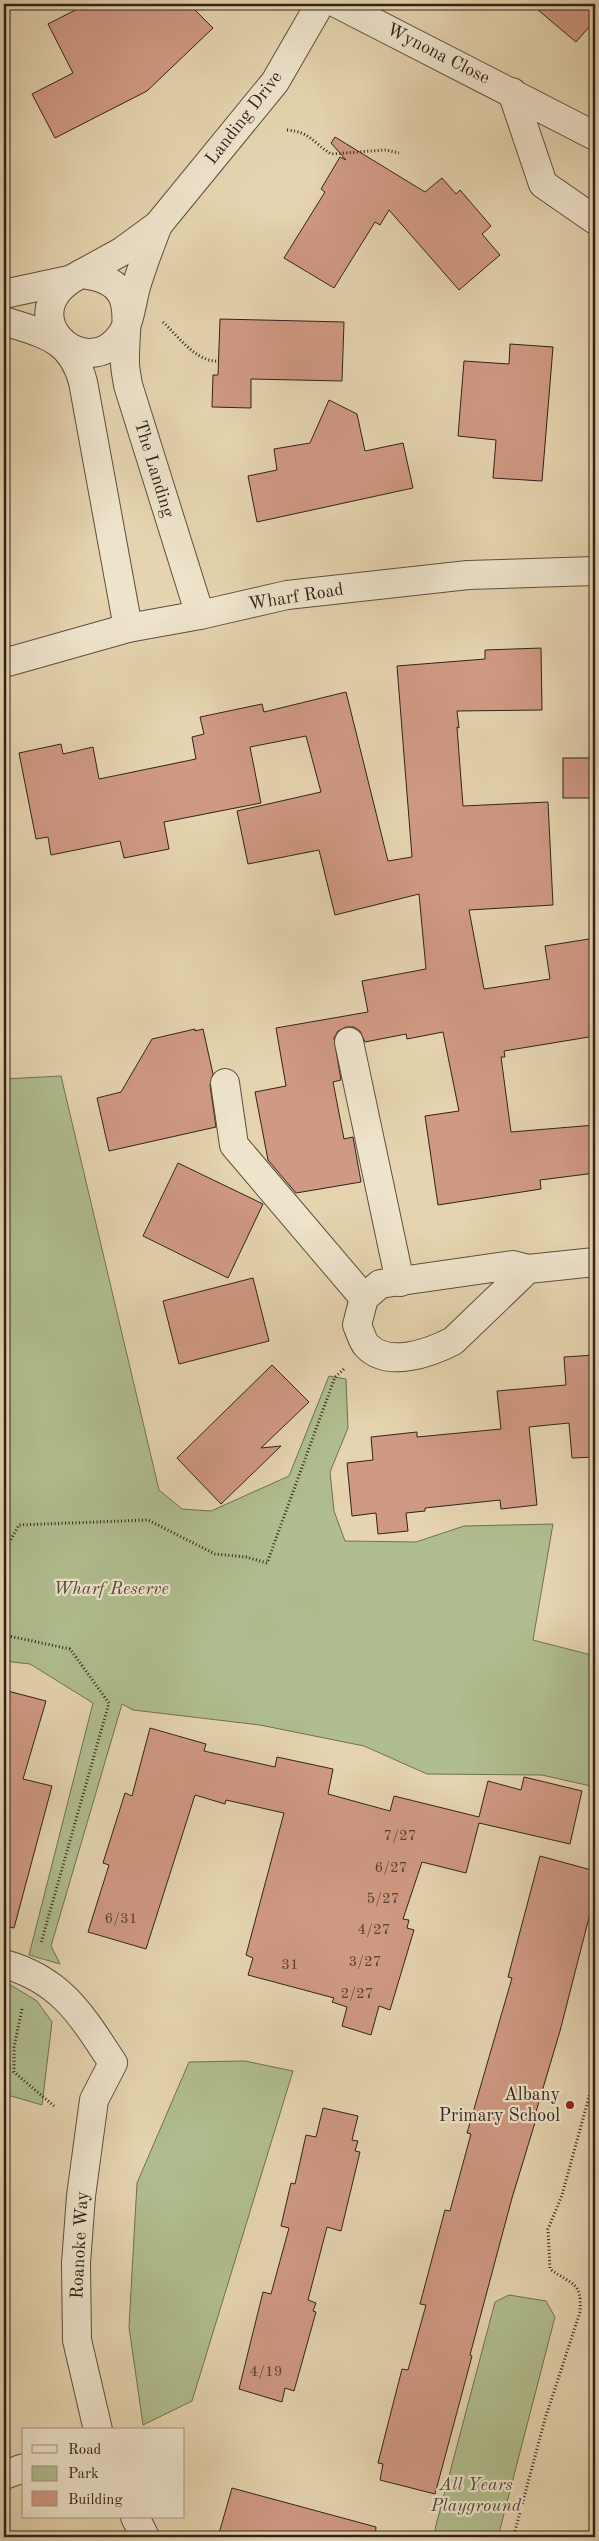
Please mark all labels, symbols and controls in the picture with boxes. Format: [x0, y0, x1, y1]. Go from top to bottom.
street label: Wynona Close [384, 20, 492, 88]
street label: Landing Drive [202, 68, 286, 168]
street label: The Landing [131, 418, 177, 520]
street label: Wharf Road [247, 581, 345, 613]
park label: Wharf Reserve [53, 1580, 169, 1598]
house number: 7/27 [384, 1829, 416, 1844]
house number: 6/27 [375, 1861, 407, 1876]
house number: 5/27 [367, 1892, 399, 1907]
house number: 6/31 [105, 1912, 137, 1927]
house number: 4/27 [358, 1923, 390, 1938]
house number: 3/27 [349, 1955, 381, 1970]
house number: 31 [281, 1958, 299, 1973]
house number: 2/27 [341, 1987, 373, 2002]
place label: Albany Primary School [439, 2086, 560, 2125]
marker: Albany Primary School [564, 2099, 576, 2111]
street label: Roanoke Way [68, 2190, 92, 2299]
house number: 4/19 [250, 2365, 282, 2380]
legend [22, 2428, 185, 2518]
text: Road [68, 2443, 102, 2458]
text: Park [68, 2467, 99, 2482]
park label: All Years Playground [430, 2476, 522, 2515]
text: Building [68, 2493, 123, 2508]

